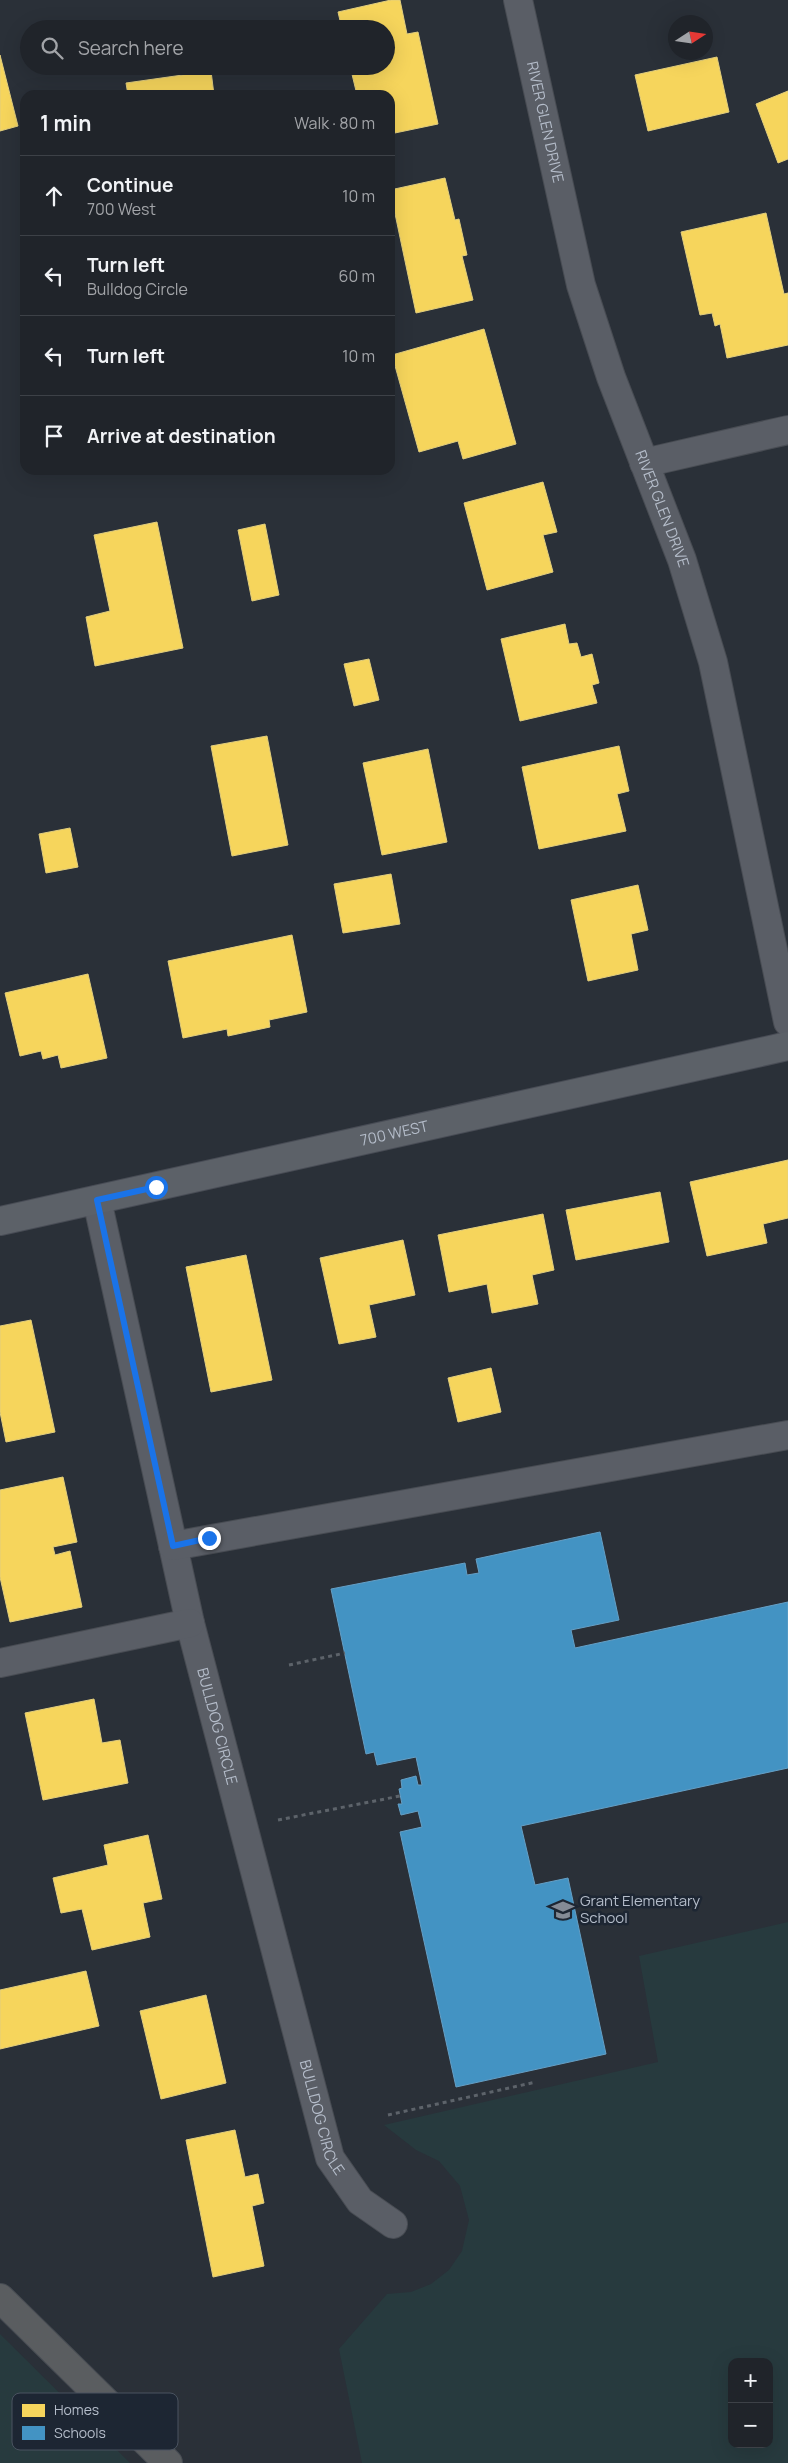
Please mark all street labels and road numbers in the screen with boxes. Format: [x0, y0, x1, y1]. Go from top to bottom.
street label: RIVER GLEN DRIVE [522, 59, 569, 185]
street label: RIVER GLEN DRIVE [630, 447, 695, 570]
street label: 700 WEST [358, 1115, 430, 1151]
street label: BULLDOG CIRCLE [192, 1666, 243, 1787]
street label: BULLDOG CIRCLE [295, 2057, 350, 2179]

